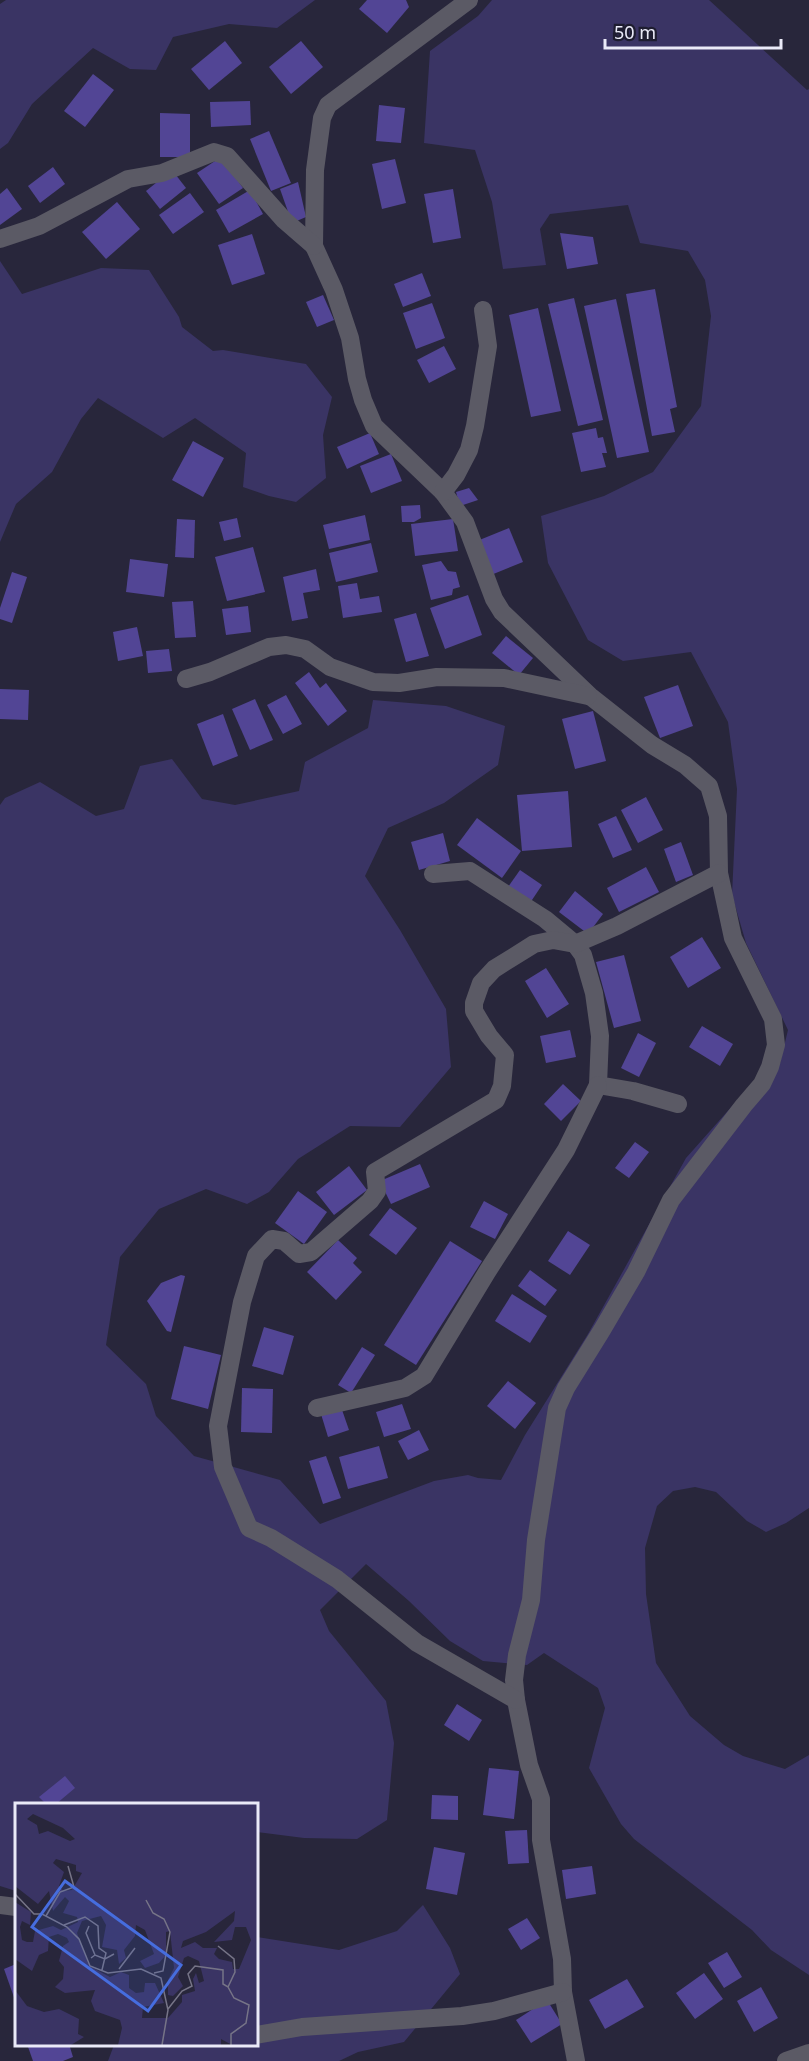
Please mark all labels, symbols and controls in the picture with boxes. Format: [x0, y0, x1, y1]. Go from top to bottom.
scale bar [605, 12, 780, 50]
text: 50 m [614, 20, 656, 44]
inset map [15, 1803, 258, 2046]

